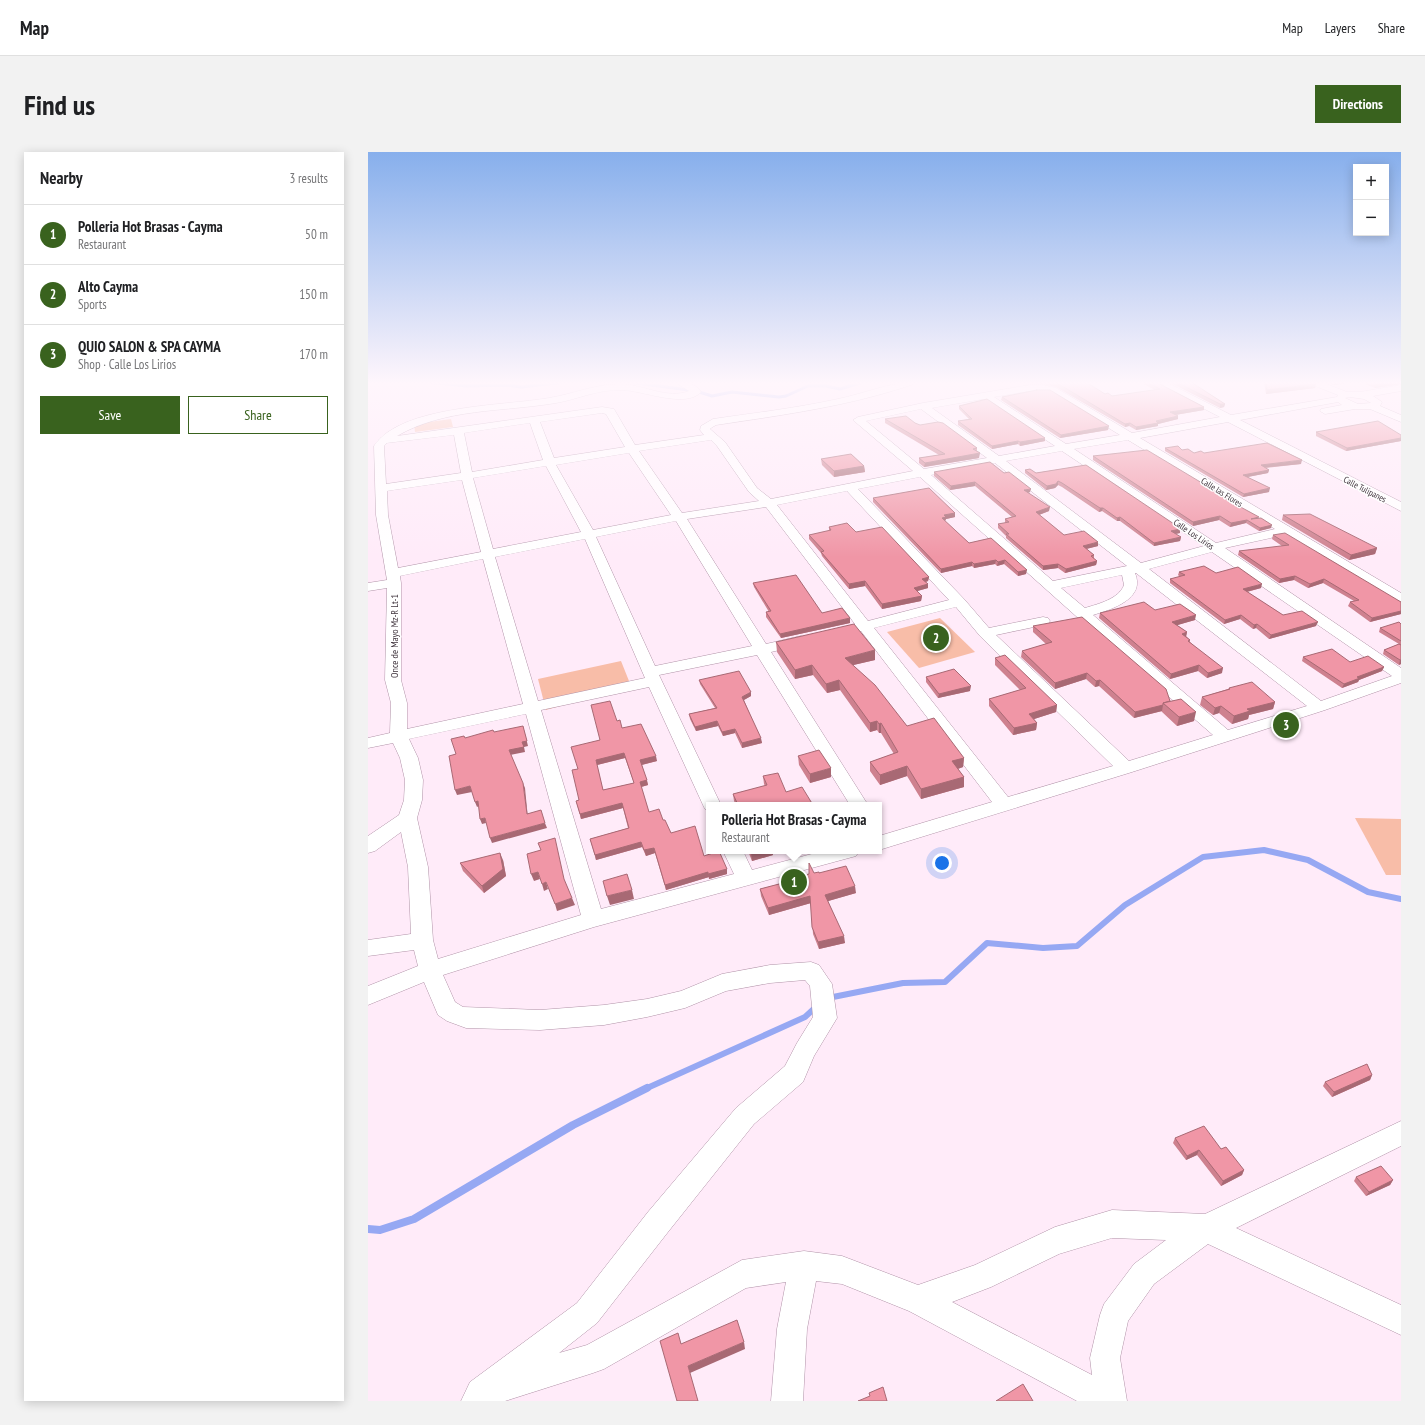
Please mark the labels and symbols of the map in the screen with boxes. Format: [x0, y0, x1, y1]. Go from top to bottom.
street label: Calle Tulipanes [1342, 474, 1388, 504]
street label: Calle las Flores [1199, 475, 1245, 509]
street label: Calle Los Lirios [1172, 516, 1216, 552]
street label: Once de Mayo Mz-R Lt-1 [388, 594, 401, 678]
pin: 2 [923, 623, 949, 653]
pin: 3 [1273, 710, 1299, 740]
your location [932, 853, 952, 873]
pin: 1 [781, 867, 807, 897]

